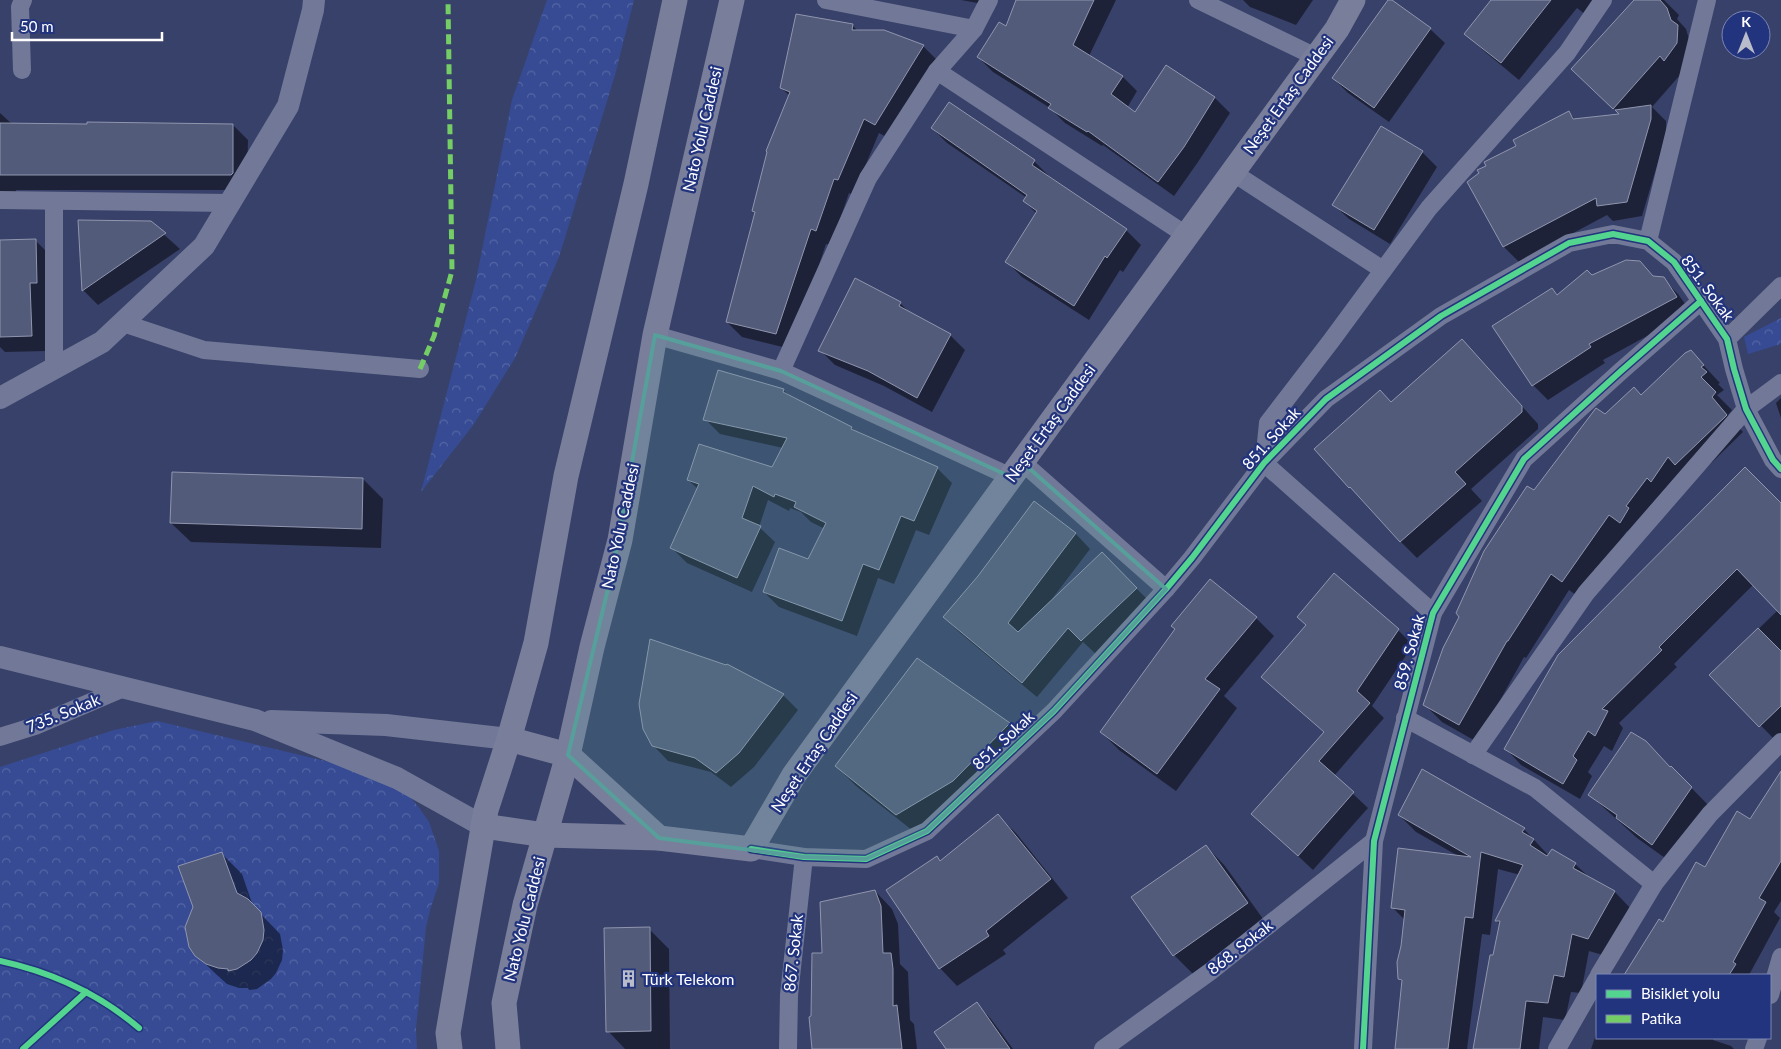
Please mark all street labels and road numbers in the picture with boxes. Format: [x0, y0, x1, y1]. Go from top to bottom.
street label: Neşet Ertaş Caddesi [1238, 32, 1337, 157]
street label: Nato Yolu Caddesi [678, 64, 725, 193]
street label: 851. Sokak [1678, 251, 1739, 325]
street label: Neşet Ertaş Caddesi [1000, 360, 1099, 485]
street label: 851. Sokak [1238, 402, 1304, 473]
street label: Nato Yolu Caddesi [597, 461, 642, 590]
street label: 859. Sokak [1389, 611, 1428, 692]
street label: Neşet Ertaş Caddesi [766, 688, 861, 815]
street label: 735. Sokak [23, 689, 103, 736]
street label: 851. Sokak [968, 706, 1038, 773]
street label: Nato Yolu Caddesi [499, 855, 548, 983]
street label: 867. Sokak [779, 912, 806, 993]
street label: 868. Sokak [1203, 915, 1277, 978]

